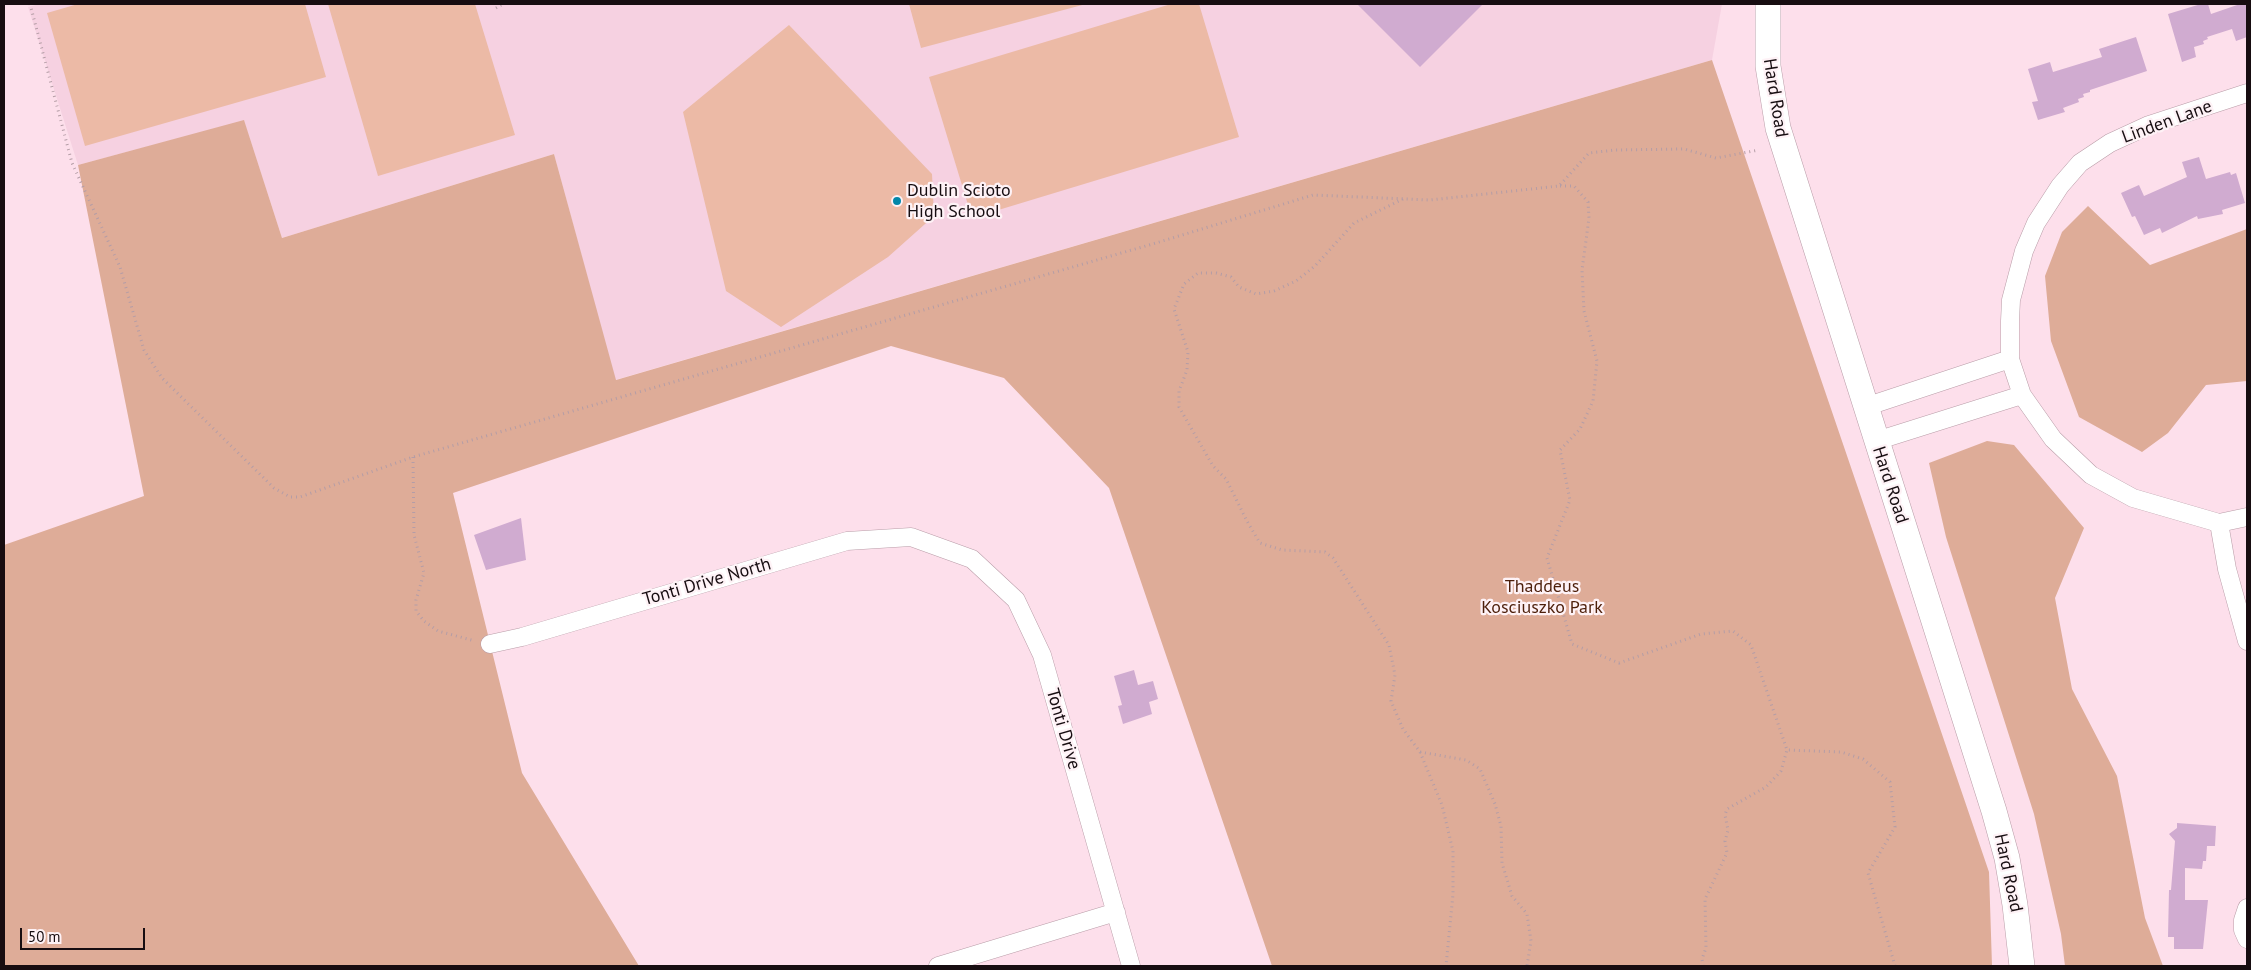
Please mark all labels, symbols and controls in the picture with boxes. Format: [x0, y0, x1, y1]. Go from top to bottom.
street label: Hard Road [1758, 57, 1792, 139]
street label: Linden Lane [2119, 96, 2215, 148]
place label: Dublin Scioto High School [907, 180, 1011, 222]
marker: Dublin Scioto High School [891, 195, 903, 207]
street label: Hard Road [1867, 444, 1913, 526]
street label: Tonti Drive North [640, 553, 774, 611]
park label: Thaddeus Kosciuszko Park [1481, 576, 1603, 618]
street label: Tonti Drive [1041, 686, 1085, 772]
street label: Hard Road [1989, 832, 2027, 914]
scale bar [22, 918, 148, 950]
text: 50 m [28, 927, 61, 946]

